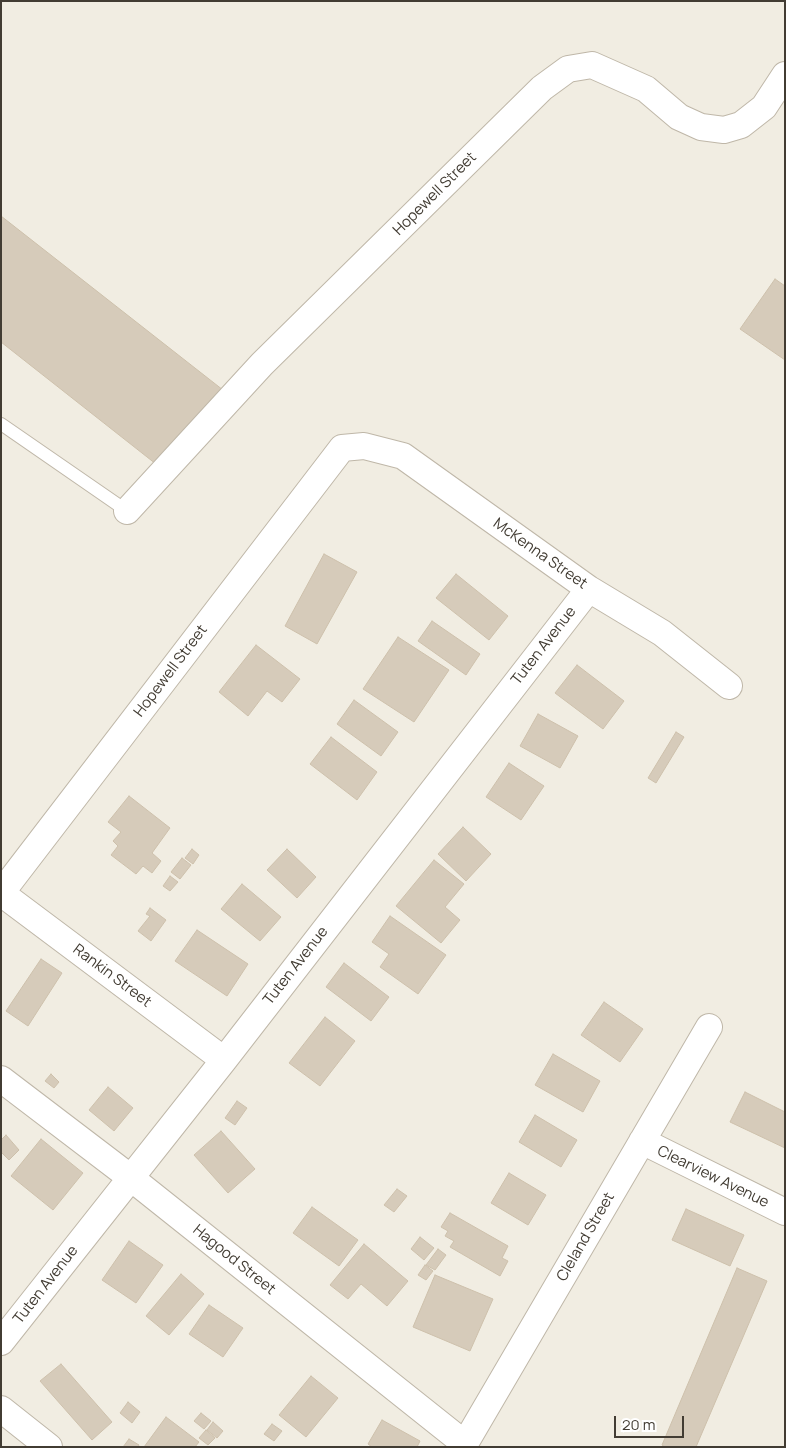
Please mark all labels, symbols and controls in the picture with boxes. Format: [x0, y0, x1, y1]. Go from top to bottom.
street label: Hopewell Street [390, 149, 480, 239]
street label: McKenna Street [489, 515, 591, 593]
street label: Tuten Avenue [508, 603, 580, 689]
street label: Hopewell Street [131, 621, 211, 721]
street label: Tuten Avenue [260, 923, 332, 1009]
street label: Rankin Street [69, 941, 155, 1011]
street label: Clearview Avenue [654, 1142, 772, 1212]
street label: Cleland Street [553, 1189, 619, 1285]
street label: Hagood Street [189, 1221, 279, 1299]
street label: Tuten Avenue [10, 1242, 82, 1328]
scale bar [616, 1406, 686, 1438]
text: 20 m [622, 1414, 655, 1435]

